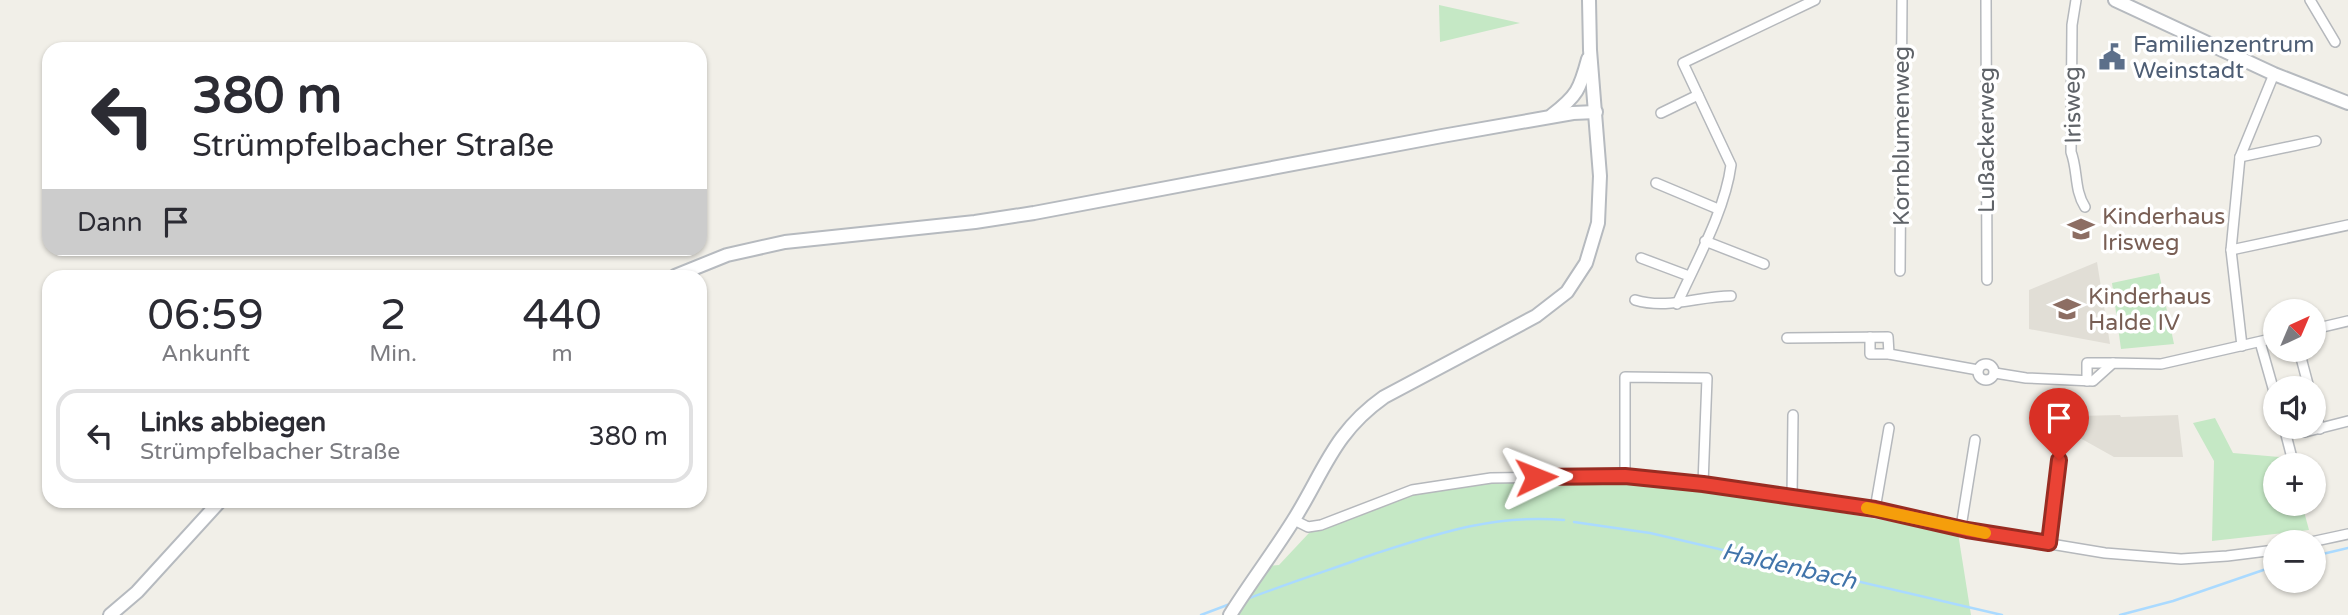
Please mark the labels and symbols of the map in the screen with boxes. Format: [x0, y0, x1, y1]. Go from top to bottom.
place label: Familienzentrum Weinstadt [2133, 31, 2314, 85]
public building icon: Familienzentrum Weinstadt [2097, 42, 2127, 72]
street label: Kornblumenweg [1888, 46, 1916, 226]
street label: Irisweg [2058, 66, 2088, 144]
street label: Lußackerweg [1973, 67, 2001, 213]
place label: Kinderhaus Irisweg [2102, 203, 2225, 257]
school or university icon: Kinderhaus Irisweg [2066, 214, 2096, 244]
place label: Kinderhaus Halde IV [2088, 283, 2211, 337]
school or university icon: Kinderhaus Halde IV [2052, 294, 2082, 324]
north arrow [2263, 299, 2326, 362]
pin [2029, 388, 2089, 460]
position arrow [1499, 440, 1573, 514]
water label: Haldenbach [1719, 537, 1860, 596]

